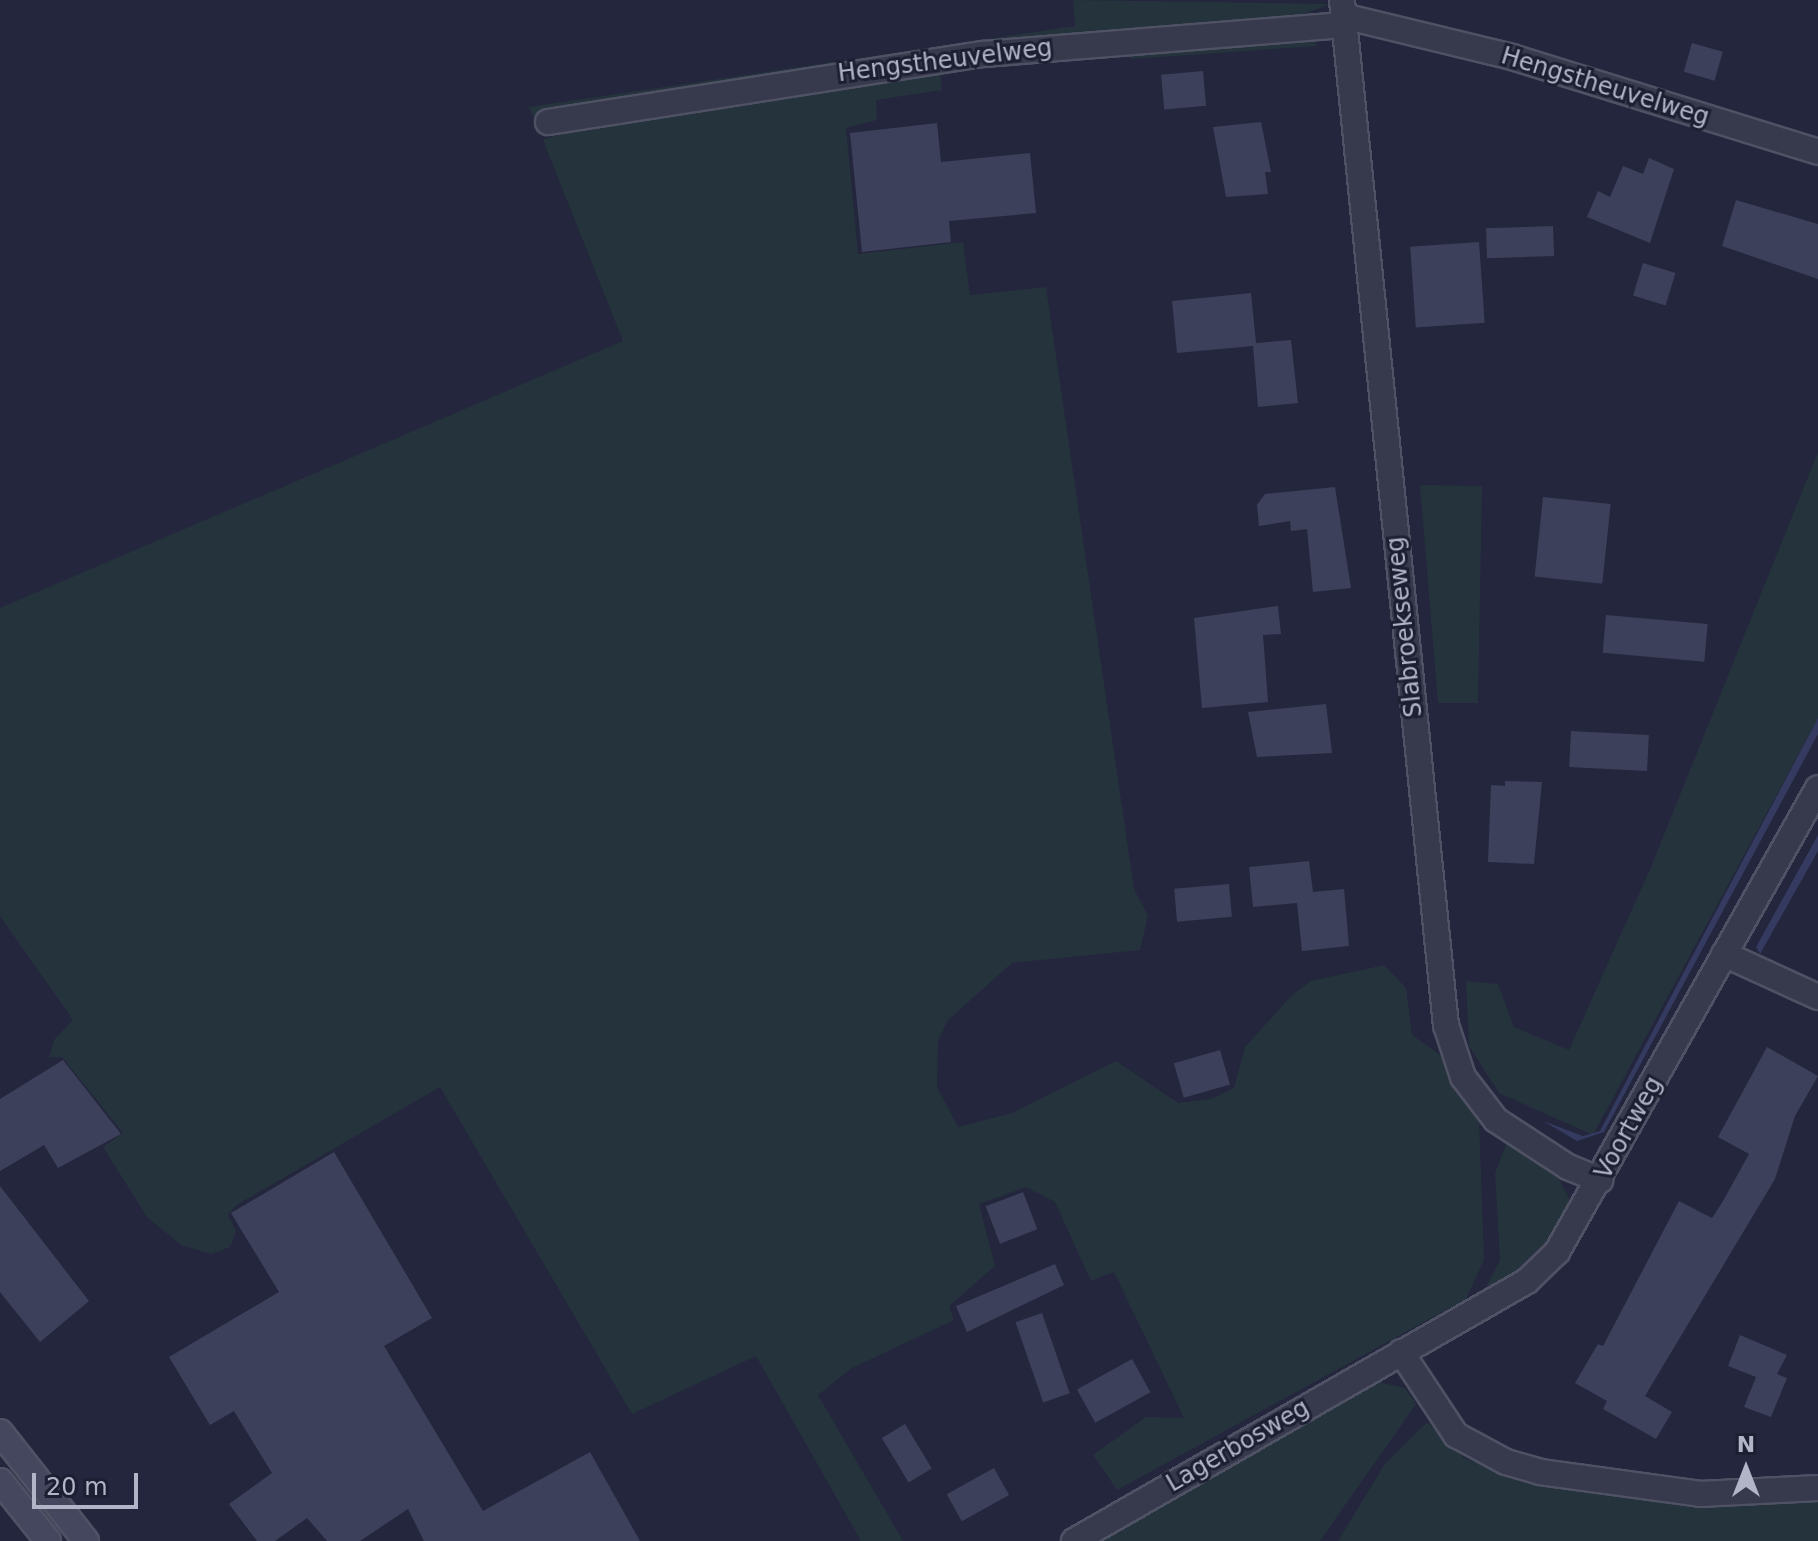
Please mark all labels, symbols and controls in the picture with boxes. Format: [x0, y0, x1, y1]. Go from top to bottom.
street label: Hengstheuvelweg [836, 34, 1054, 88]
street label: Hengstheuvelweg [1498, 42, 1712, 132]
street label: Slabroekseweg [1381, 535, 1429, 719]
street label: Voortweg [1589, 1072, 1669, 1184]
street label: Lagerbosweg [1162, 1394, 1314, 1498]
north arrow [1706, 1429, 1786, 1509]
text: N [1737, 1432, 1755, 1457]
scale bar [36, 1457, 142, 1507]
text: 20 m [46, 1473, 108, 1501]

